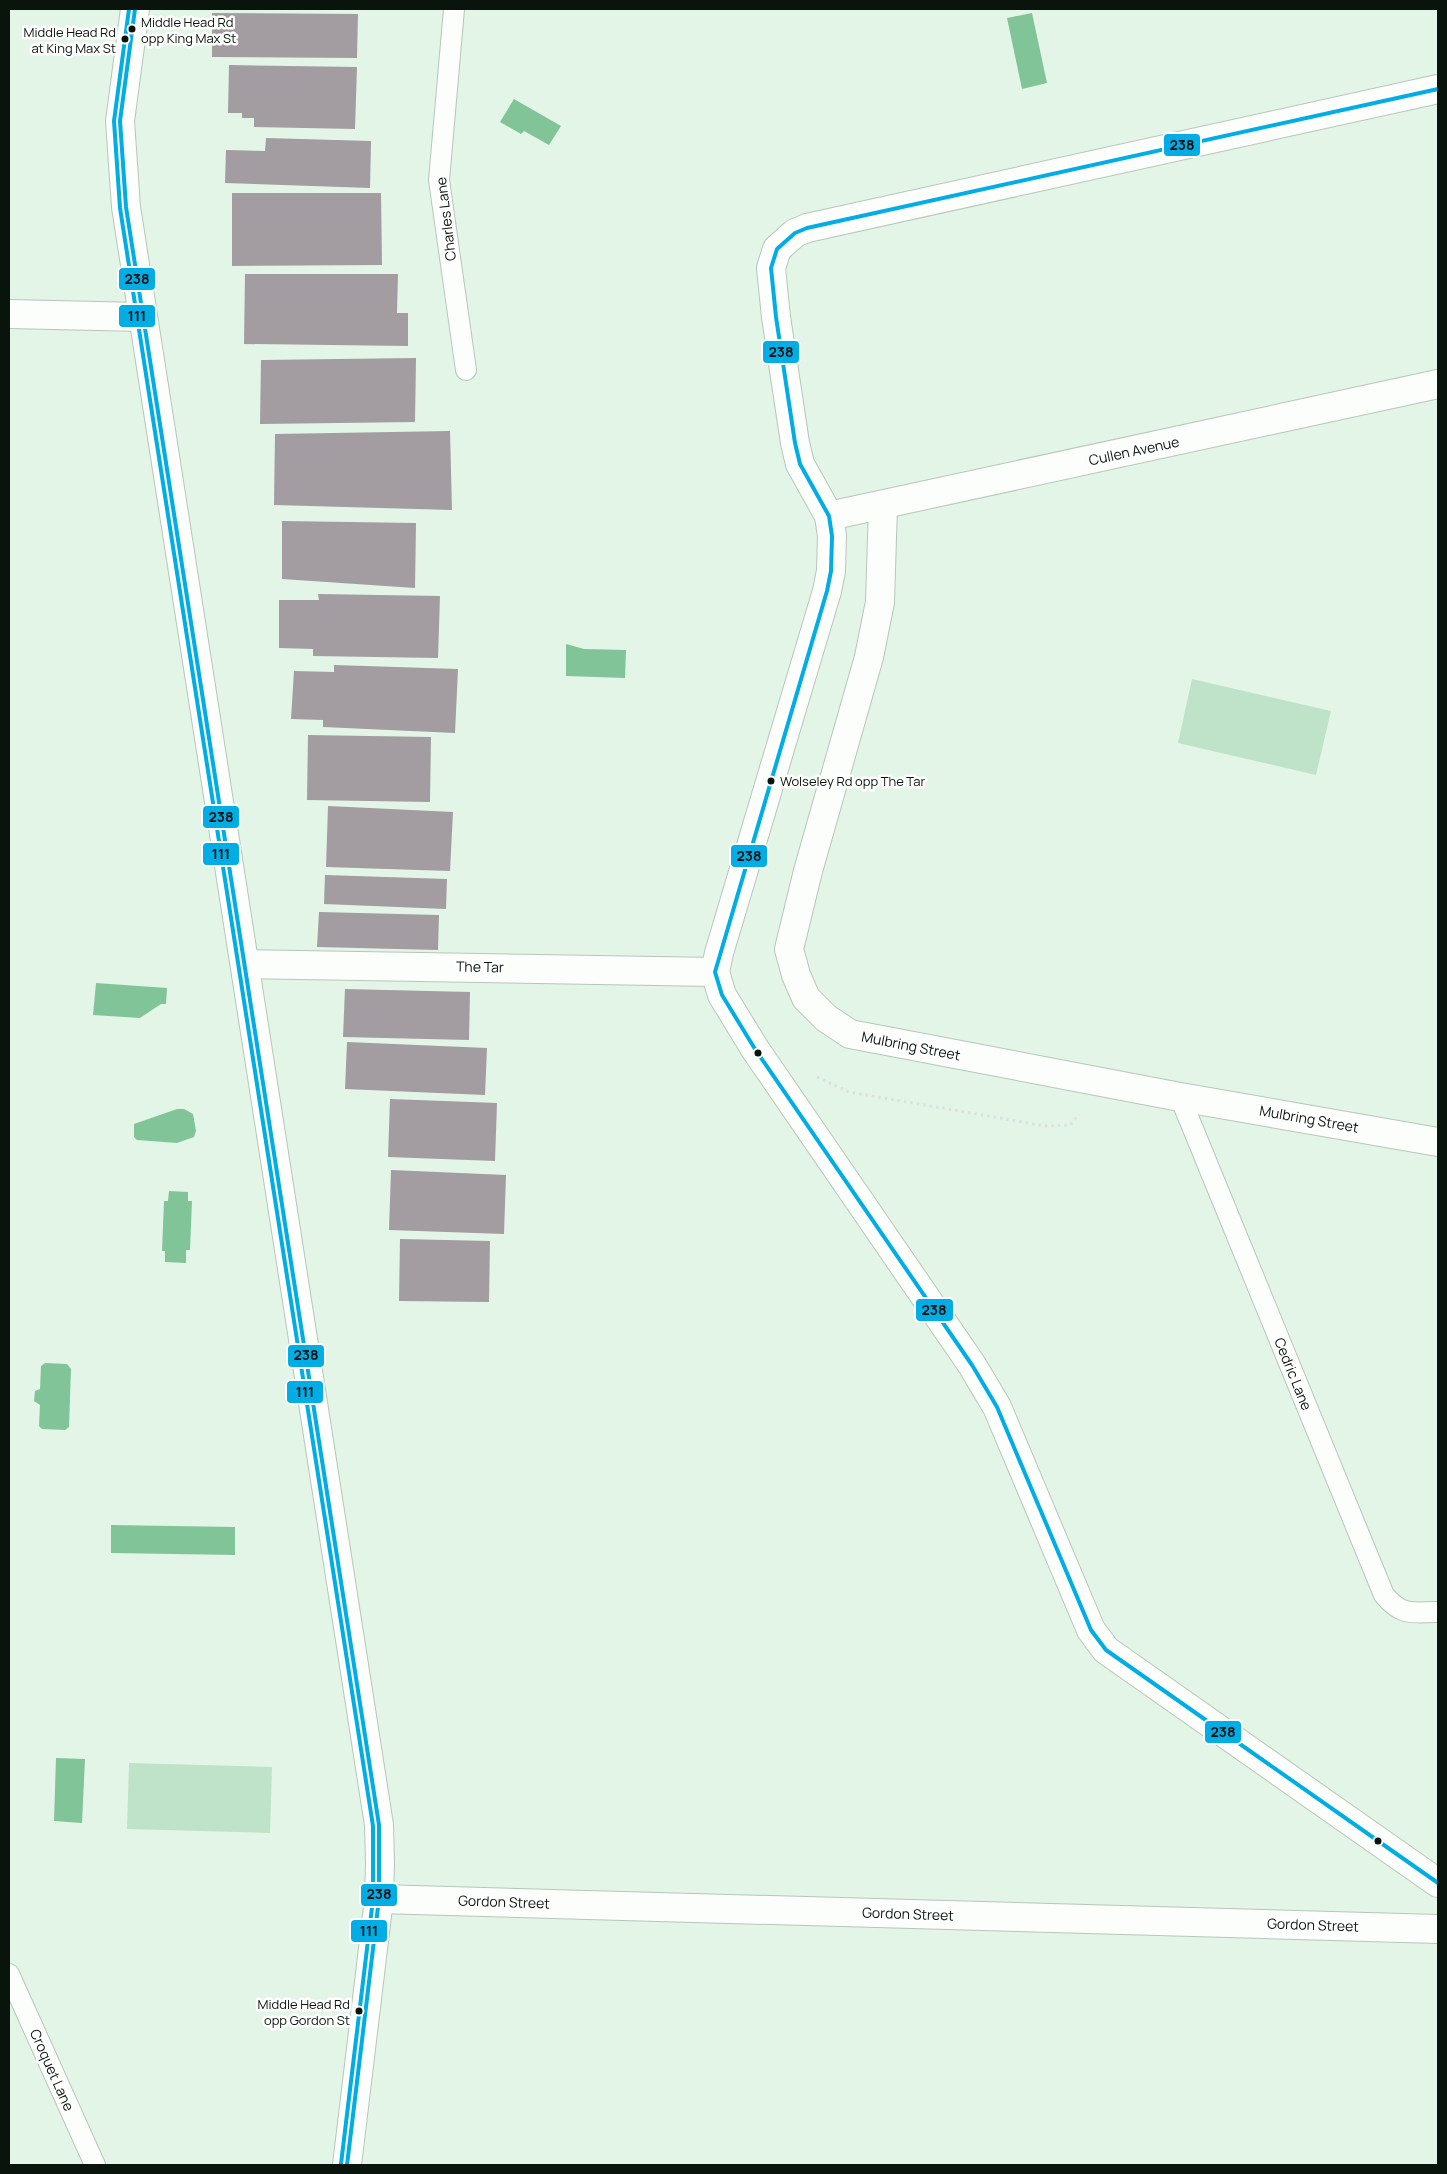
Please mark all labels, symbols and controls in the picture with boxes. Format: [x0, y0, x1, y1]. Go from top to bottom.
place label: Middle Head Rd opp King Max St [141, 13, 236, 47]
place label: Middle Head Rd at King Max St [24, 23, 116, 57]
marker: Middle Head Rd opp King Max St [127, 24, 137, 34]
marker: Middle Head Rd at King Max St [120, 34, 130, 44]
line badge: 238 [1163, 133, 1201, 157]
text: 238 [1169, 135, 1195, 154]
street label: Charles Lane [431, 176, 460, 262]
line badge: 238 [118, 267, 156, 291]
text: 238 [124, 269, 150, 288]
line badge: 111 [118, 304, 156, 328]
text: 111 [128, 306, 146, 325]
line badge: 238 [762, 340, 800, 364]
text: 238 [768, 342, 794, 361]
street label: Cullen Avenue [1087, 432, 1181, 469]
place label: Wolseley Rd opp The Tar [780, 772, 925, 790]
marker: Wolseley Rd opp The Tar [766, 776, 776, 786]
line badge: 238 [202, 805, 240, 829]
text: 238 [208, 807, 234, 826]
line badge: 111 [202, 842, 240, 866]
text: 111 [212, 844, 230, 863]
line badge: 238 [730, 844, 768, 868]
text: 238 [736, 846, 762, 865]
street label: The Tar [456, 957, 504, 976]
street label: Mulbring Street [860, 1027, 963, 1064]
unlabelled marker [753, 1048, 763, 1058]
street label: Mulbring Street [1258, 1100, 1361, 1137]
line badge: 238 [915, 1298, 954, 1322]
text: 238 [921, 1300, 947, 1319]
street label: Cedric Lane [1270, 1335, 1317, 1413]
line badge: 238 [287, 1344, 325, 1368]
text: 238 [293, 1345, 319, 1364]
line badge: 111 [286, 1380, 324, 1404]
text: 111 [296, 1382, 314, 1401]
line badge: 238 [1204, 1720, 1242, 1744]
text: 238 [1210, 1722, 1236, 1741]
unlabelled marker [1373, 1836, 1383, 1846]
line badge: 238 [360, 1883, 398, 1907]
text: 238 [366, 1884, 392, 1903]
street label: Gordon Street [458, 1890, 551, 1913]
street label: Gordon Street [862, 1902, 955, 1925]
street label: Gordon Street [1267, 1913, 1360, 1936]
line badge: 111 [350, 1919, 388, 1943]
text: 111 [360, 1921, 378, 1940]
place label: Middle Head Rd opp Gordon St [258, 1995, 350, 2029]
marker: Middle Head Rd opp Gordon St [354, 2006, 364, 2016]
street label: Croquet Lane [26, 2026, 79, 2114]

